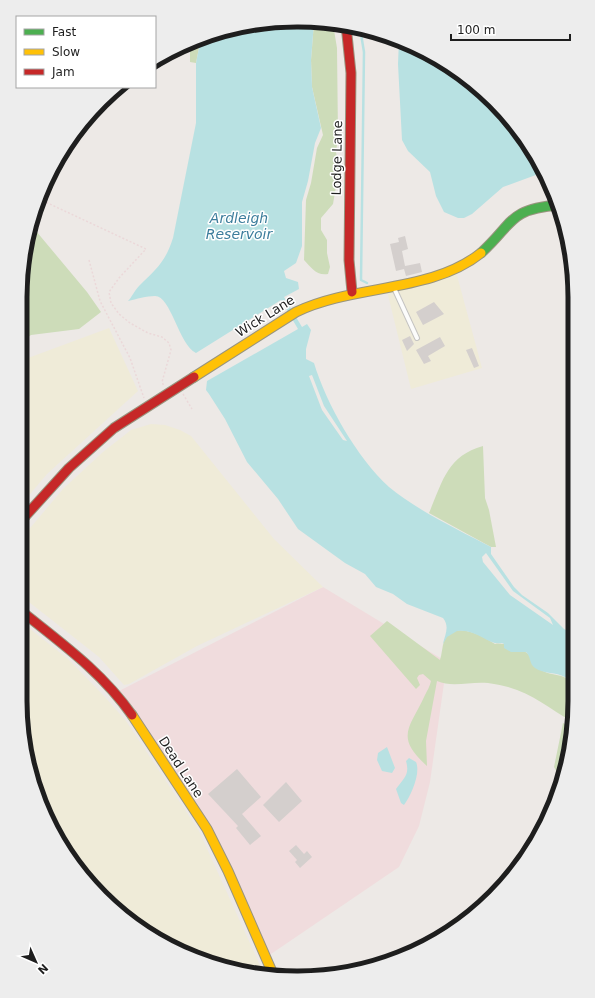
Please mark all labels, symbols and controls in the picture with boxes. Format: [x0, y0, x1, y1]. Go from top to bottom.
legend [16, 16, 156, 88]
scale bar [451, 16, 570, 42]
text: 100 m [457, 23, 495, 37]
text: Fast [52, 25, 76, 39]
text: Slow [52, 45, 80, 59]
text: Jam [51, 65, 75, 79]
street label: Lodge Lane [329, 120, 345, 196]
water label: Ardleigh Reservoir [206, 210, 273, 242]
street label: Wick Lane [233, 292, 297, 340]
street label: Dead Lane [156, 734, 206, 800]
north arrow [16, 942, 56, 982]
text: N [35, 961, 51, 977]

